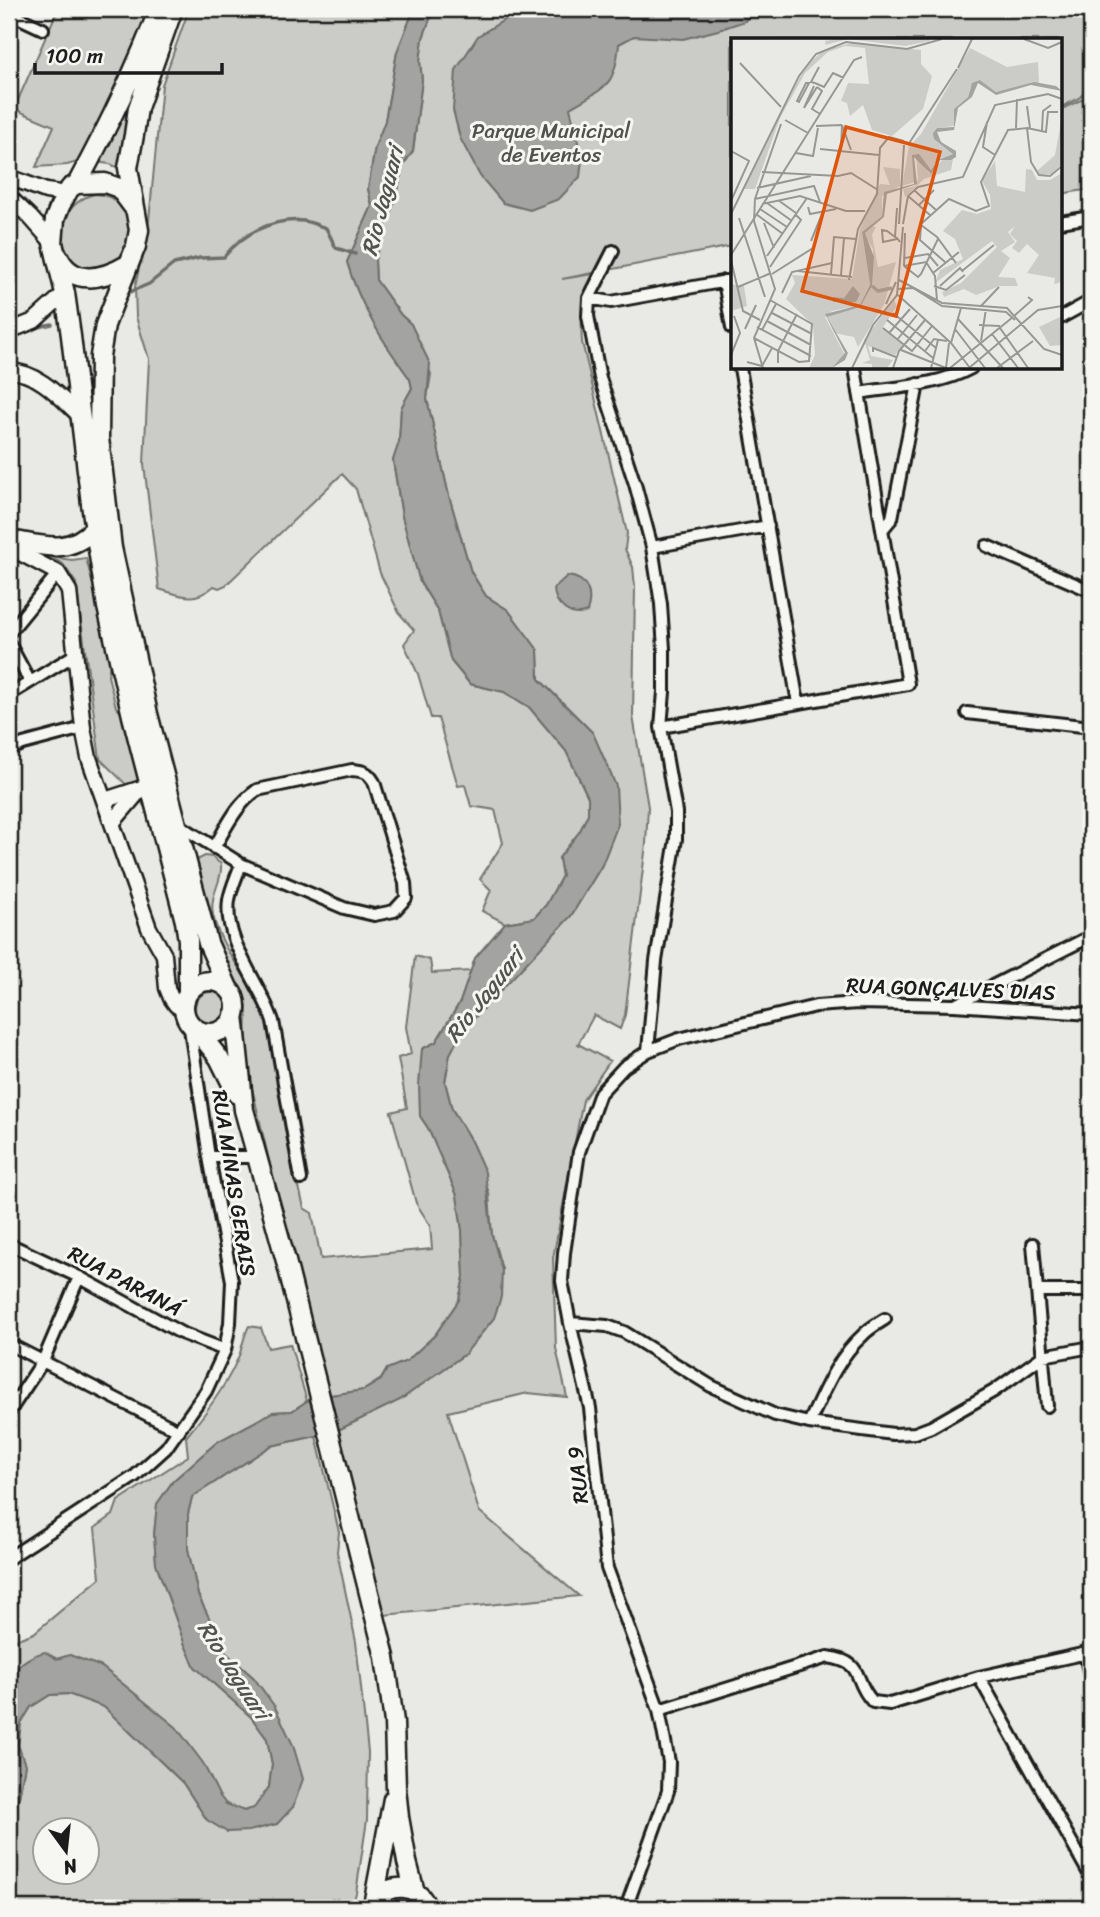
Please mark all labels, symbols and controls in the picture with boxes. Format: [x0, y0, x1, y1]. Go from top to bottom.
scale bar [35, 32, 222, 76]
text: 100 m [46, 37, 103, 75]
inset map [731, 38, 1062, 369]
park label: Parque Municipal de Eventos [472, 112, 631, 174]
water label: Rio Jaguari [349, 138, 417, 260]
water label: Rio Jaguari [434, 935, 538, 1052]
street label: RUA GONÇALVES DIAS [846, 966, 1056, 1012]
street label: RUA MINAS GERAIS [200, 1087, 268, 1279]
street label: RUA PARANÁ [61, 1235, 191, 1328]
street label: RUA 9 [556, 1444, 600, 1506]
water label: Rio Jaguari [186, 1612, 284, 1732]
north arrow [32, 1815, 102, 1885]
text: N [59, 1849, 82, 1885]

